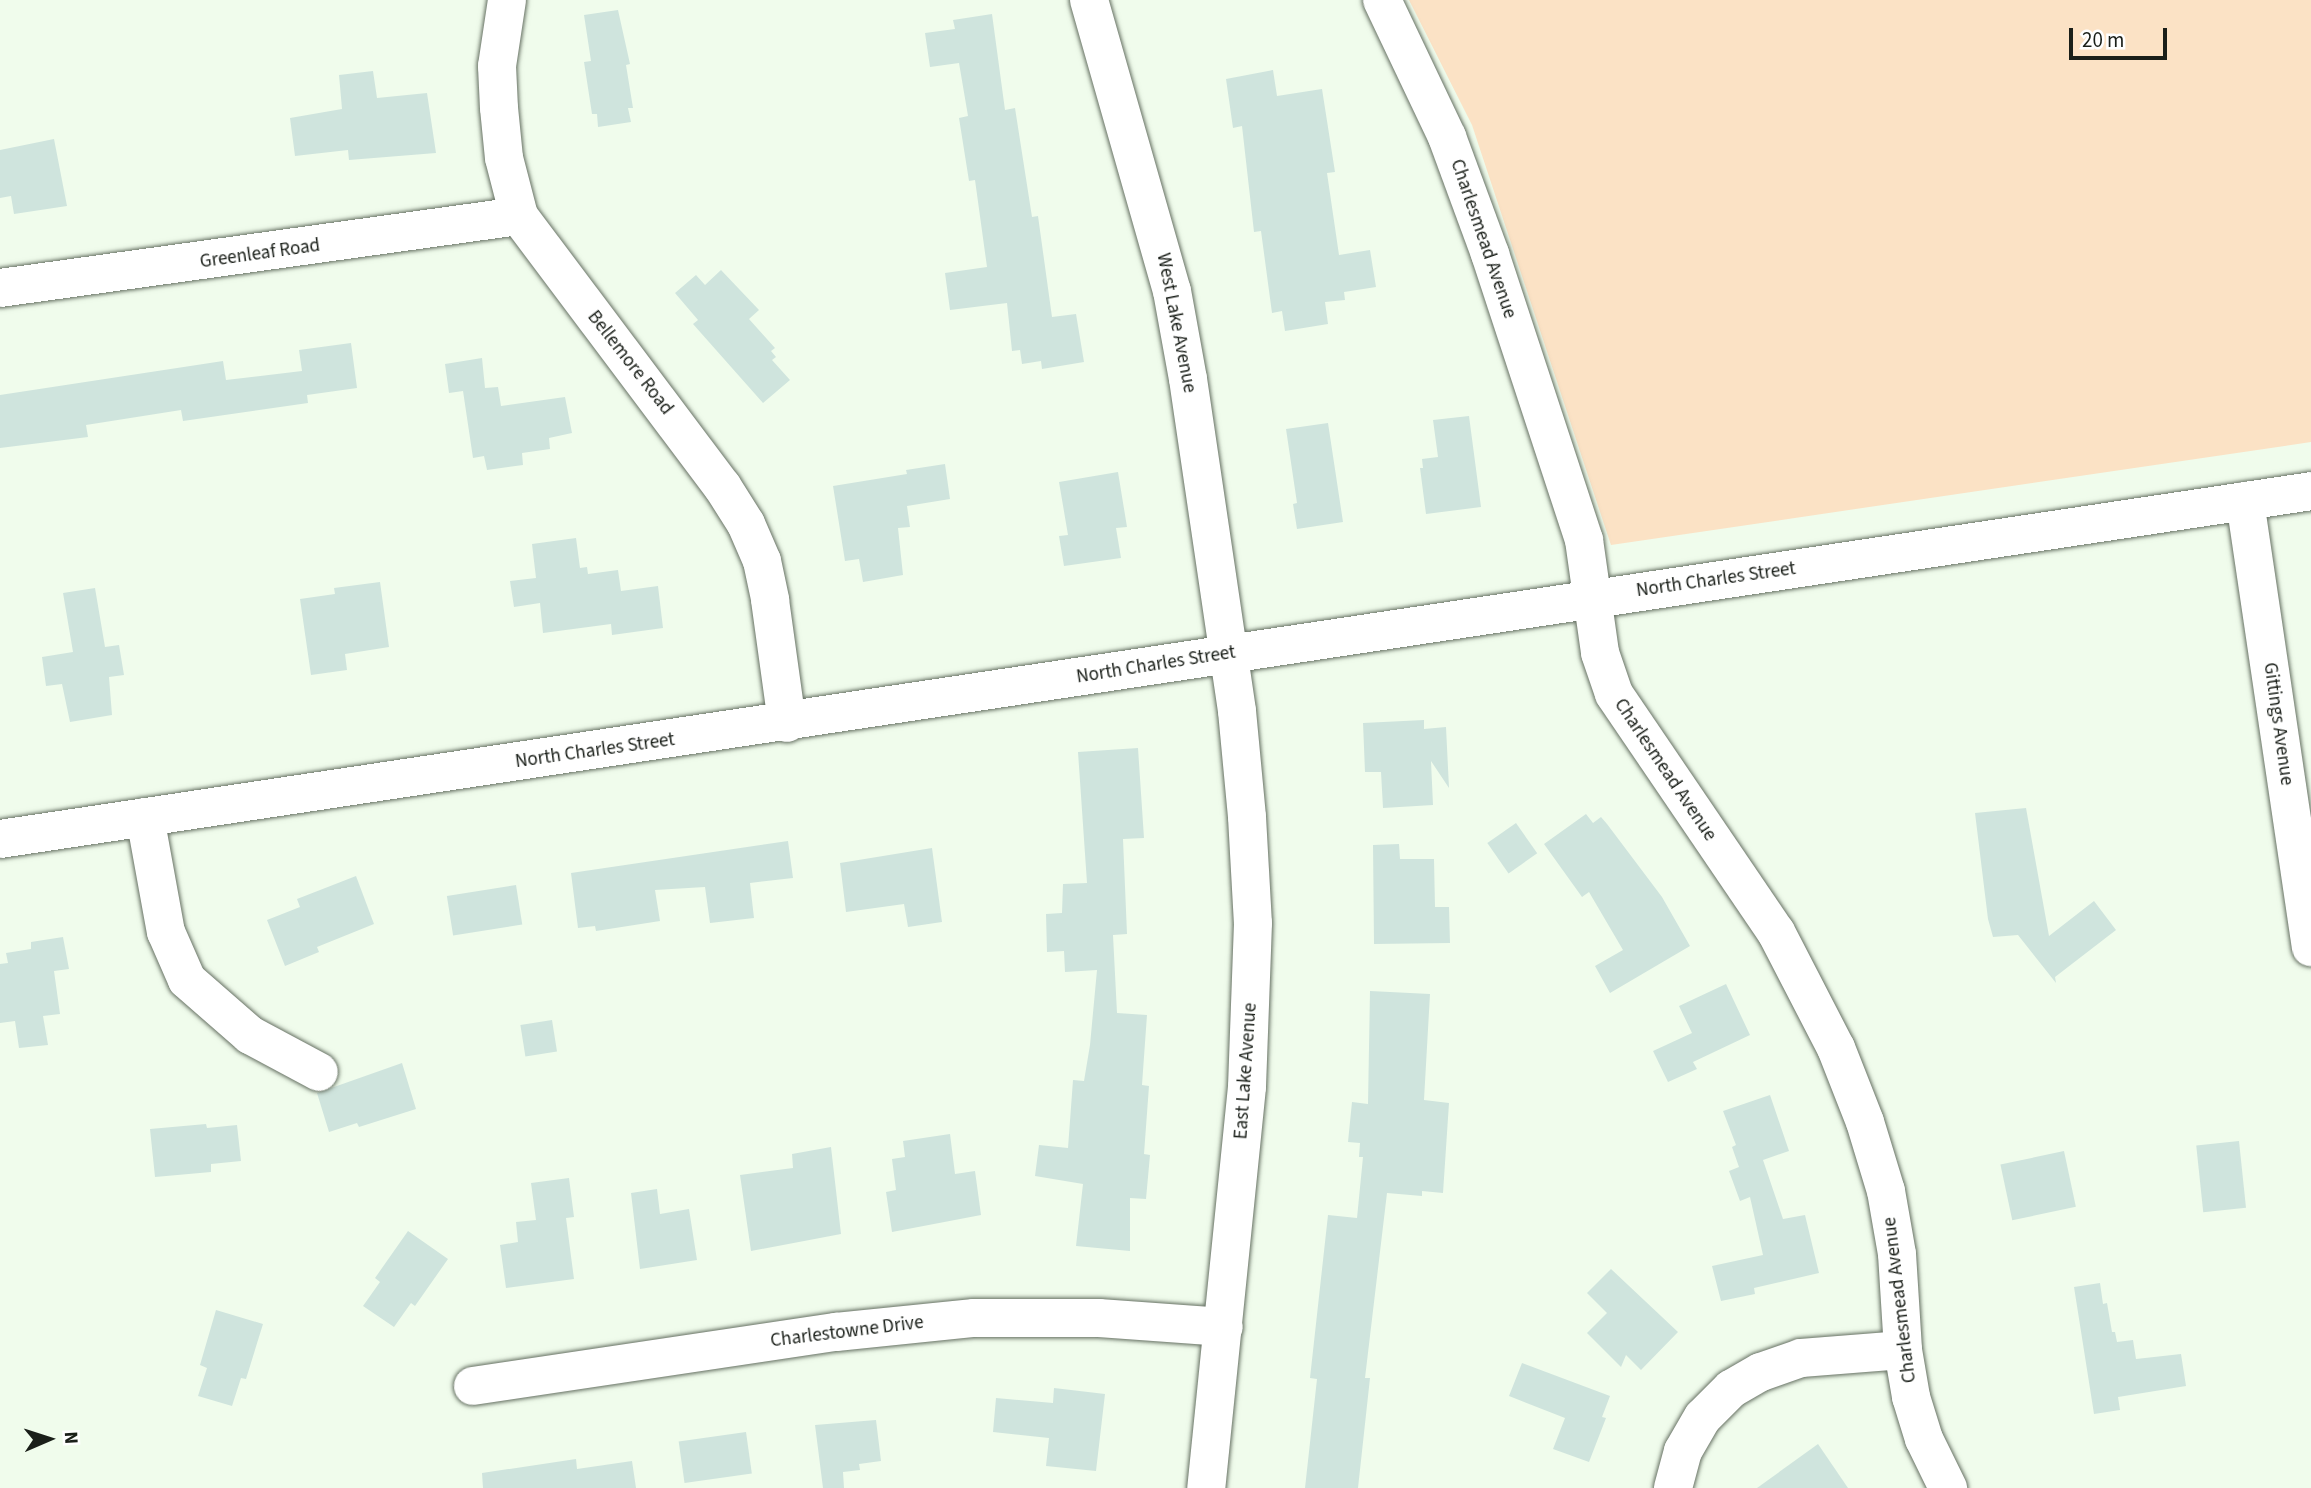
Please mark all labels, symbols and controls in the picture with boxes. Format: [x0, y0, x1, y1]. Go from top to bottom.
scale bar [2073, 14, 2171, 58]
text: 20 m [2082, 25, 2124, 55]
street label: Charlesmead Avenue [1445, 156, 1521, 322]
street label: Greenleaf Road [198, 234, 322, 274]
street label: West Lake Avenue [1151, 251, 1201, 395]
street label: Bellemore Road [582, 306, 678, 420]
street label: North Charles Street [1635, 558, 1797, 602]
street label: North Charles Street [1075, 641, 1237, 689]
street label: Gittings Avenue [2258, 661, 2298, 787]
street label: Charlesmead Avenue [1609, 694, 1721, 846]
street label: North Charles Street [514, 729, 676, 773]
street label: East Lake Avenue [1230, 1002, 1262, 1140]
street label: Charlesmead Avenue [1879, 1216, 1921, 1384]
street label: Charlestowne Drive [769, 1311, 925, 1353]
north arrow [14, 1404, 84, 1474]
text: N [57, 1431, 84, 1445]

